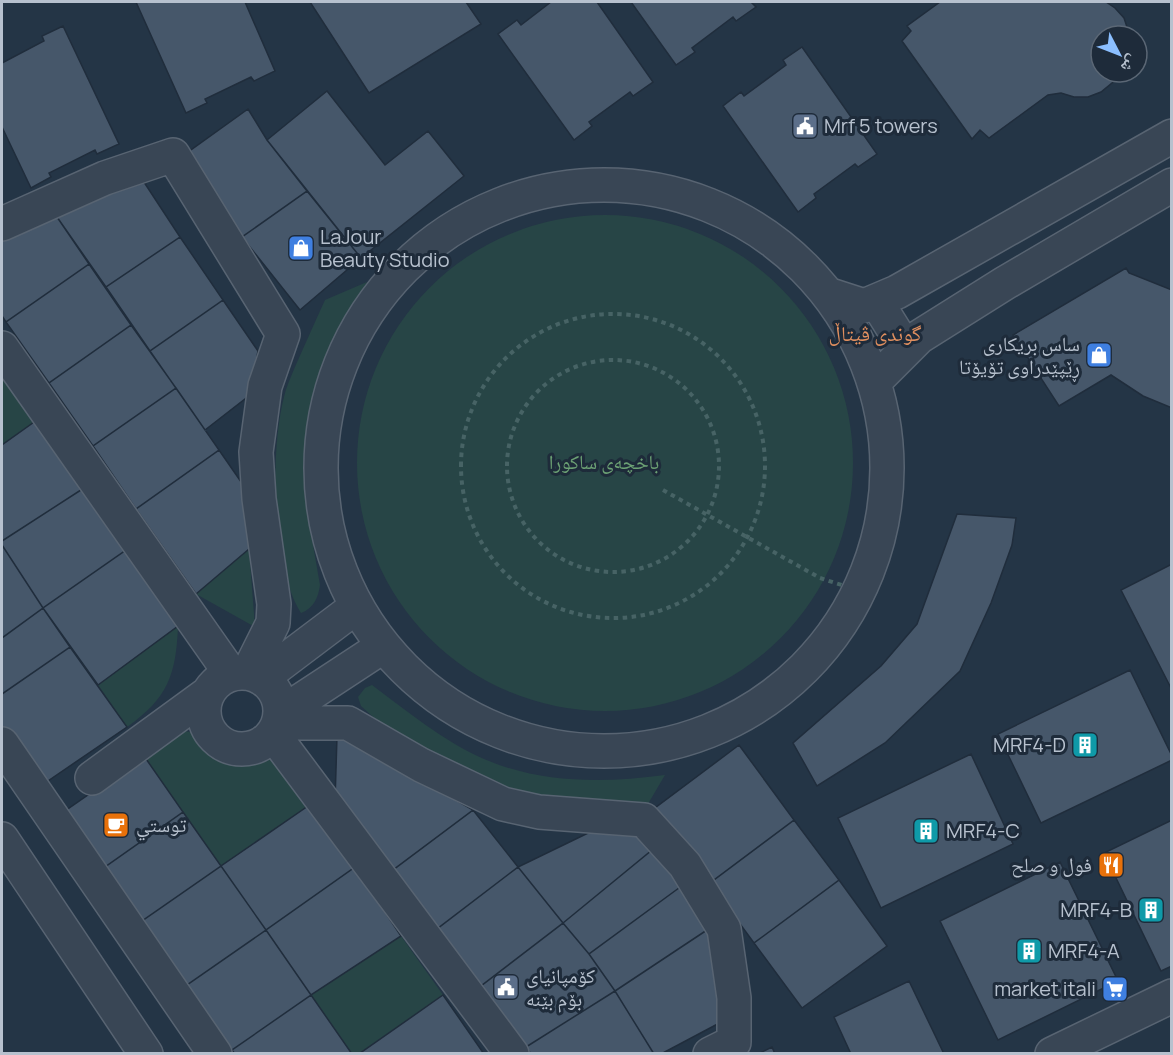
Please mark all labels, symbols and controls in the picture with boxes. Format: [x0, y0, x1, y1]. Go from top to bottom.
north arrow [1089, 24, 1149, 84]
text: ش [1116, 50, 1144, 78]
public building icon: Mrf 5 towers [790, 111, 820, 141]
place label: Mrf 5 towers [824, 112, 938, 139]
place label: LaJour Beauty Studio [320, 223, 450, 273]
shop icon: LaJour Beauty Studio [286, 233, 316, 263]
district label: گوندی ڤیتاڵ [828, 319, 922, 347]
place label: ساس بریکاری ڕێپێدراوی تۆیۆتا [959, 330, 1080, 383]
shop icon: ساس بریکاری ڕێپێدراوی تۆیۆتا [1084, 340, 1114, 370]
park label: باخچەی ساکورا [549, 448, 659, 475]
building icon: MRF4-D [1070, 730, 1100, 760]
place label: MRF4-D [993, 731, 1066, 758]
cafe icon: توستي [101, 810, 131, 840]
place label: توستي [136, 811, 186, 841]
building icon: MRF4-C [911, 816, 941, 846]
place label: MRF4-C [946, 817, 1020, 844]
restaurant icon: فول و صلح [1096, 850, 1126, 880]
place label: فول و صلح [1011, 851, 1092, 878]
building icon: MRF4-B [1136, 895, 1166, 925]
place label: MRF4-B [1060, 896, 1132, 923]
building icon: MRF4-A [1014, 936, 1044, 966]
place label: MRF4-A [1048, 937, 1120, 964]
place label: کۆمپانیای بۆم بێنە [526, 962, 595, 1013]
public building icon: کۆمپانیای بۆم بێنە [491, 972, 521, 1002]
supermarket icon: market itali [1100, 974, 1130, 1004]
place label: market itali [994, 975, 1096, 1002]

